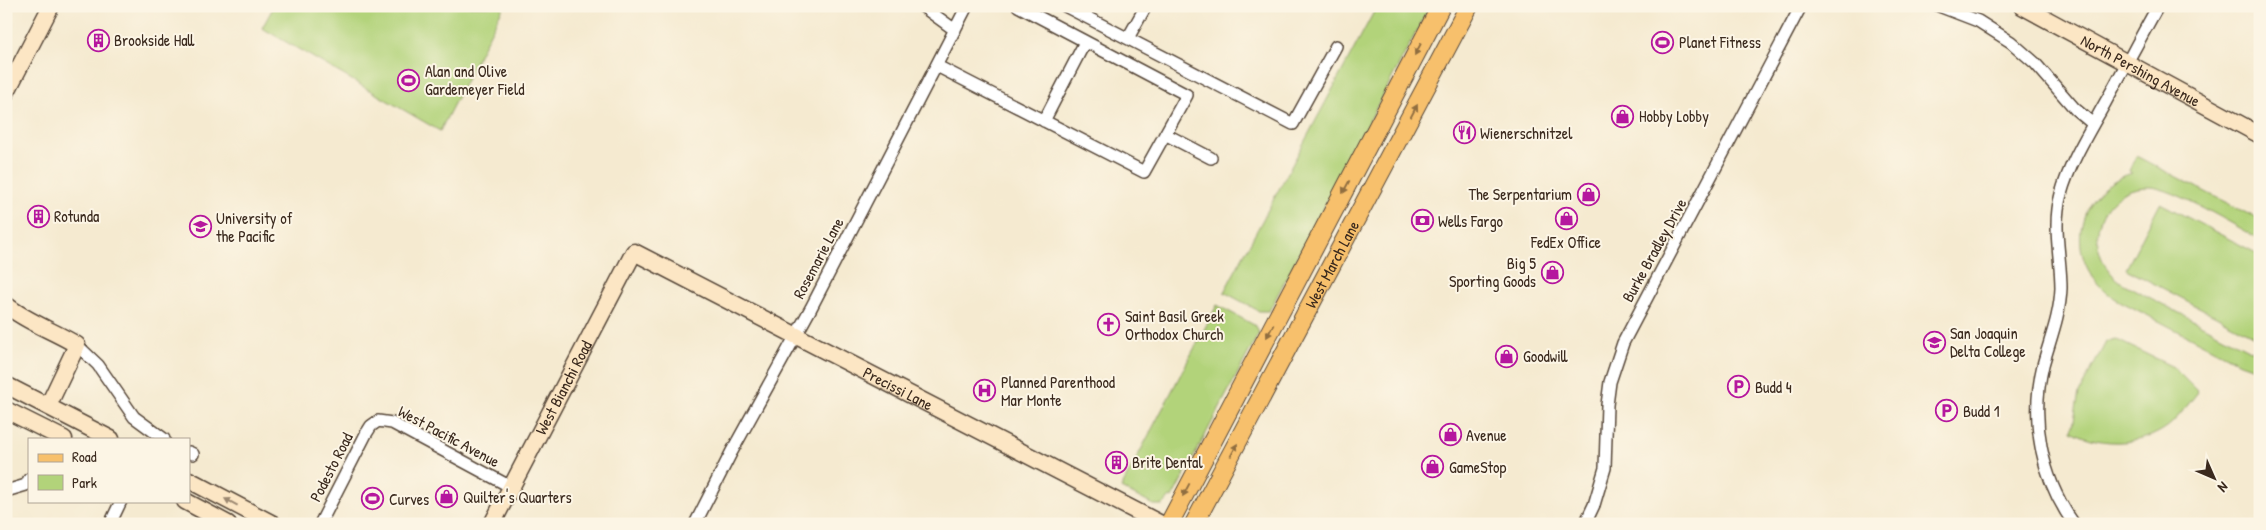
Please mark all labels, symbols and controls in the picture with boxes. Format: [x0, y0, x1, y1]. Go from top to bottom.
building icon: Brookside Hall [86, 28, 110, 52]
place label: Brookside Hall [114, 29, 195, 51]
street label: North Pershing Avenue [2077, 29, 2205, 112]
sports icon: Planet Fitness [1651, 30, 1675, 54]
place label: Planet Fitness [1679, 31, 1761, 53]
one-way arrow [1414, 42, 1422, 57]
place label: Alan and Olive Gardemeyer Field [425, 60, 524, 100]
sports icon: Alan and Olive Gardemeyer Field [397, 68, 421, 92]
one-way arrow [1410, 103, 1418, 118]
shop icon: Hobby Lobby [1611, 104, 1635, 128]
place label: Hobby Lobby [1639, 105, 1709, 127]
restaurant icon: Wienerschnitzel [1452, 121, 1476, 145]
place label: Wienerschnitzel [1480, 122, 1573, 144]
one-way arrow [1342, 179, 1350, 194]
shop icon: The Serpentarium [1576, 182, 1600, 206]
place label: The Serpentarium [1469, 183, 1572, 205]
street label: Burke Bradley Drive [1616, 194, 1692, 306]
building icon: Rotunda [26, 204, 50, 228]
place label: Rotunda [54, 205, 99, 227]
shop icon: FedEx Office [1554, 206, 1578, 230]
place label: University of the Pacific [216, 207, 293, 247]
bank icon: Wells Fargo [1410, 209, 1434, 233]
place label: Wells Fargo [1438, 210, 1504, 232]
street label: Rosemarie Lane [787, 213, 849, 302]
school or university icon: University of the Pacific [188, 215, 212, 239]
street label: West March Lane [1300, 216, 1364, 312]
place label: FedEx Office [1530, 231, 1602, 253]
place label: Big 5 Sporting Goods [1449, 252, 1536, 292]
shop icon: Big 5 Sporting Goods [1540, 260, 1564, 284]
place label: Saint Basil Greek Orthodox Church [1125, 305, 1224, 345]
church icon: Saint Basil Greek Orthodox Church [1097, 313, 1121, 337]
place label: San Joaquin Delta College [1950, 322, 2026, 362]
one-way arrow [1266, 323, 1274, 338]
school or university icon: San Joaquin Delta College [1922, 330, 1946, 354]
street label: West Bianchi Road [530, 337, 597, 438]
shop icon: Goodwill [1495, 344, 1519, 368]
place label: Goodwill [1523, 345, 1568, 367]
street label: Precissi Lane [859, 361, 937, 416]
place label: Planned Parenthood Mar Monte [1001, 371, 1115, 411]
parking icon: Budd 4 [1727, 375, 1751, 399]
place label: Budd 4 [1755, 376, 1792, 398]
hospital icon: Planned Parenthood Mar Monte [973, 379, 997, 403]
parking icon: Budd 1 [1935, 399, 1959, 423]
street label: West Pacific Avenue [394, 400, 504, 472]
place label: Budd 1 [1963, 400, 2000, 422]
shop icon: Avenue [1438, 423, 1462, 447]
place label: Avenue [1466, 424, 1507, 446]
street label: Podesto Road [304, 429, 358, 505]
legend [28, 438, 190, 502]
one-way arrow [1230, 443, 1238, 457]
text: Road [72, 446, 97, 467]
building icon: Brite Dental [1104, 450, 1128, 474]
place label: Brite Dental [1132, 451, 1203, 473]
north arrow [2188, 452, 2238, 502]
shop icon: GameStop [1421, 455, 1445, 479]
place label: GameStop [1449, 456, 1506, 478]
text: Park [72, 472, 97, 493]
text: N [2214, 478, 2233, 497]
one-way arrow [1182, 483, 1191, 497]
shop icon: Quilter's Quarters [435, 485, 459, 509]
place label: Quilter's Quarters [463, 486, 572, 508]
sports icon: Curves [361, 487, 385, 511]
place label: Curves [389, 488, 429, 510]
one-way arrow [223, 498, 238, 506]

